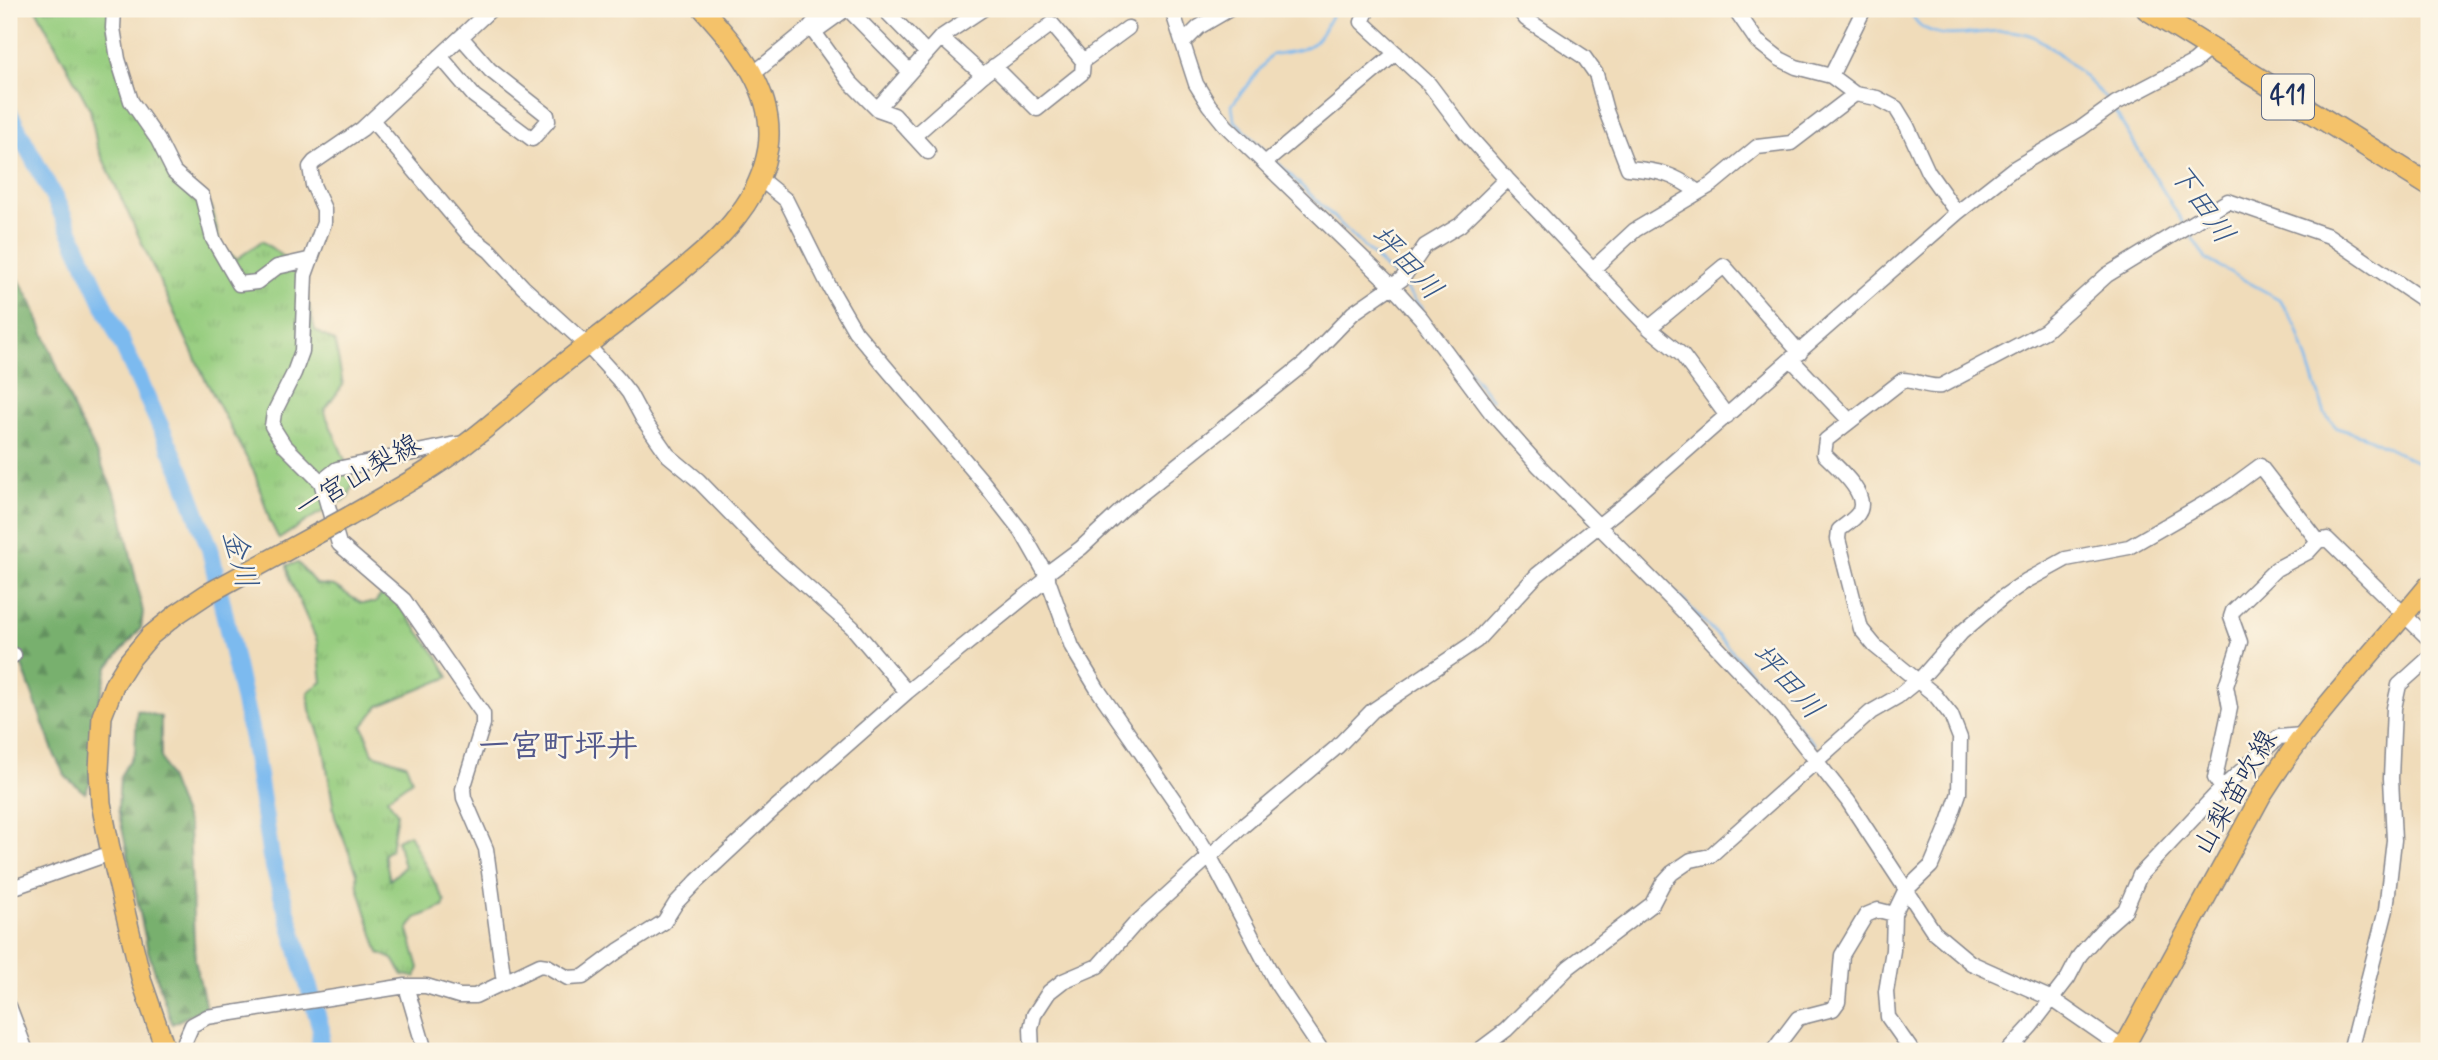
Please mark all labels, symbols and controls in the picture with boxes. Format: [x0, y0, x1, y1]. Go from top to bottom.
road number: 411 [2262, 74, 2314, 120]
water label: 下田川 [2159, 156, 2243, 252]
water label: 坪田川 [1361, 217, 1451, 309]
street label: 一宮山梨線 [288, 426, 428, 528]
water label: 金川 [212, 525, 266, 593]
water label: 坪田川 [1742, 636, 1832, 728]
street label: 山梨笛吹線 [2185, 723, 2287, 863]
district label: 一宮町坪井 [478, 726, 638, 768]

